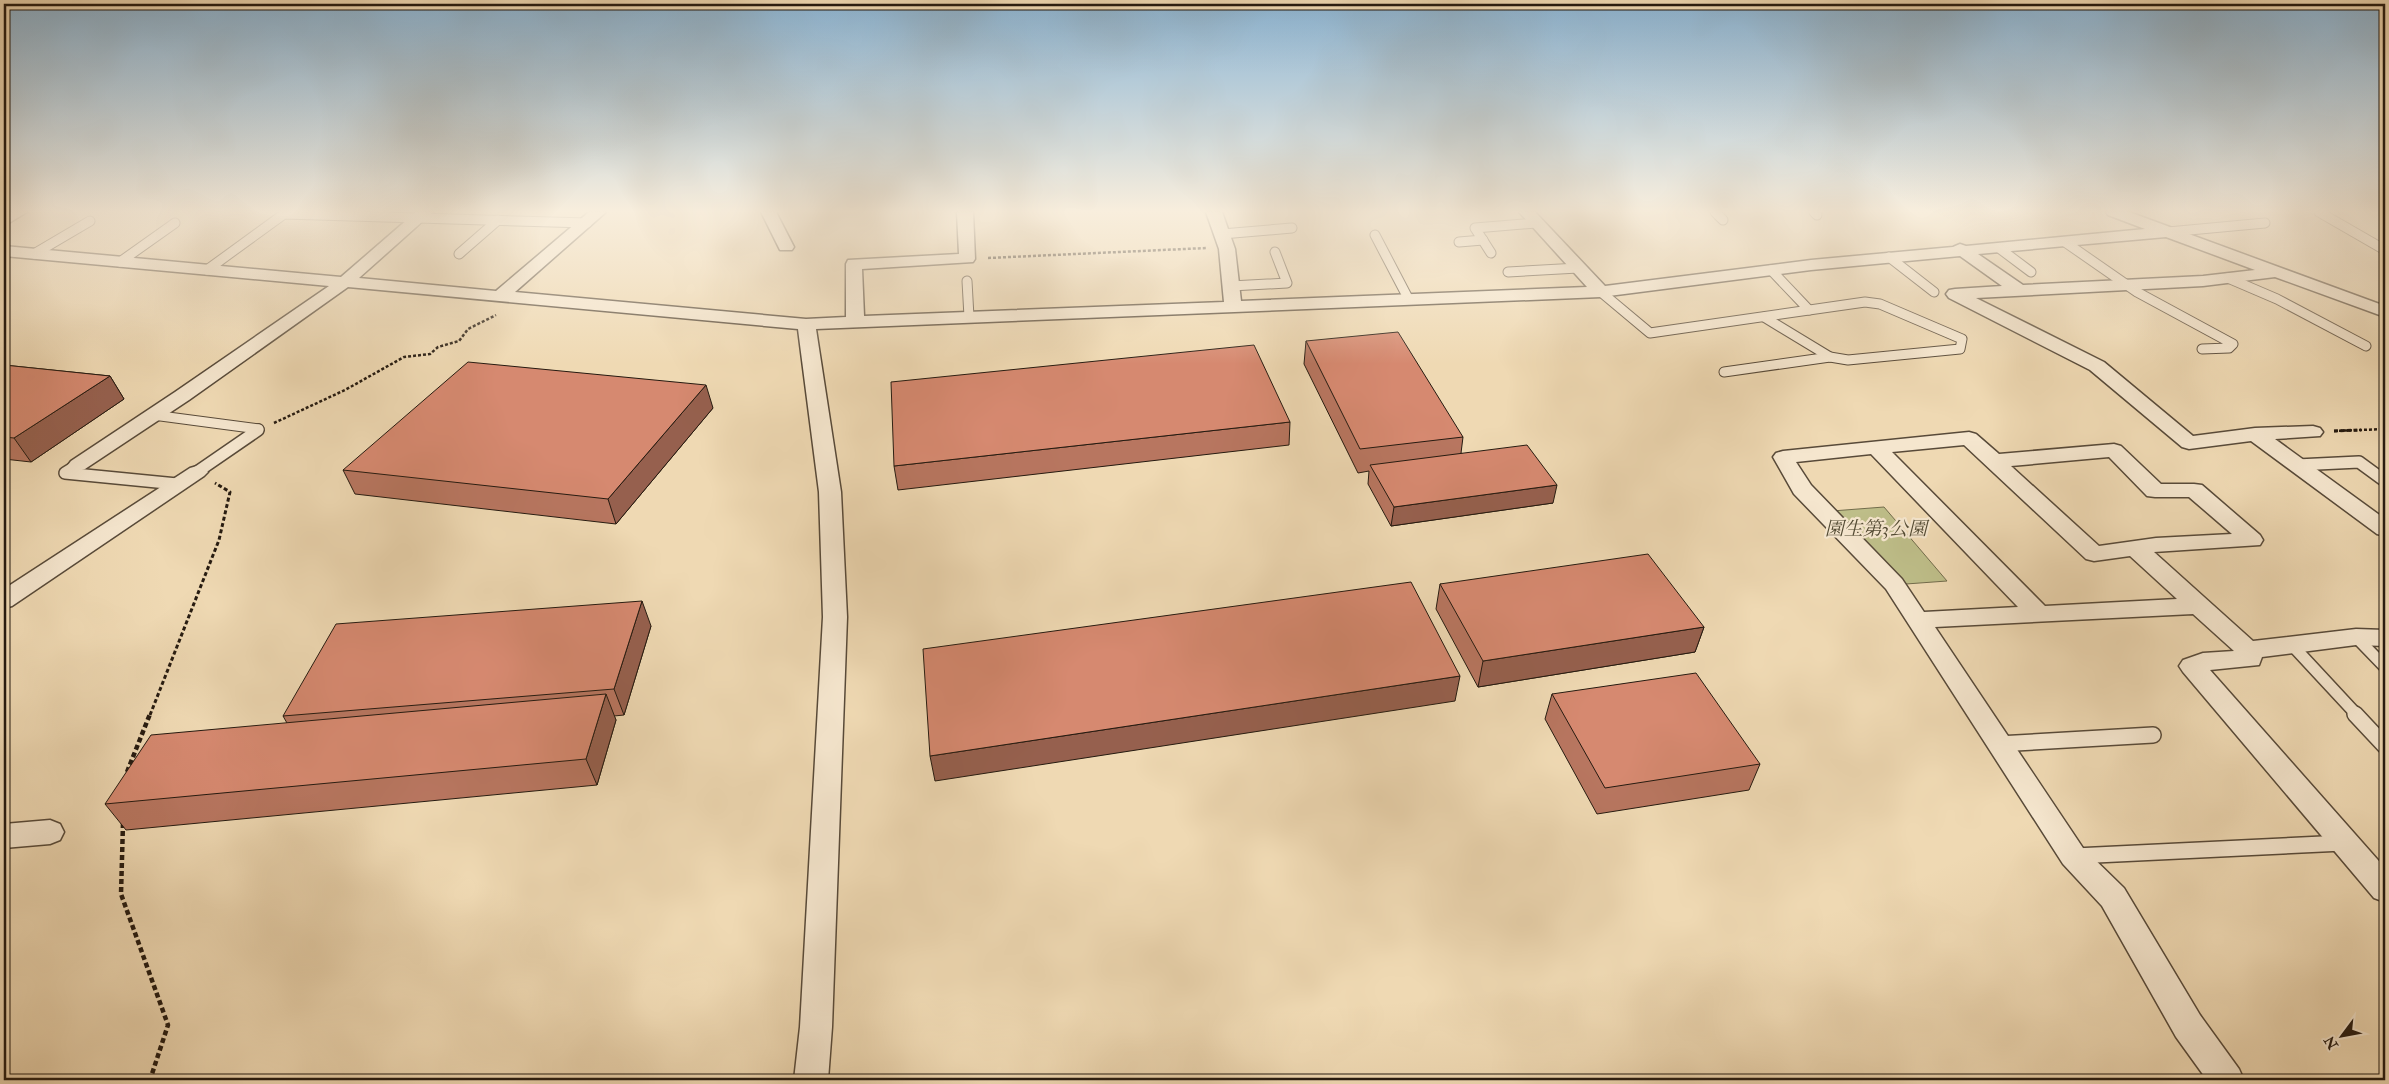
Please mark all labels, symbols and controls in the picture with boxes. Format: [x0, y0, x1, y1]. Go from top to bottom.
park label: 園生第3公園 [1825, 517, 1930, 541]
north arrow [2316, 1012, 2366, 1062]
text: N [2321, 1032, 2342, 1053]

